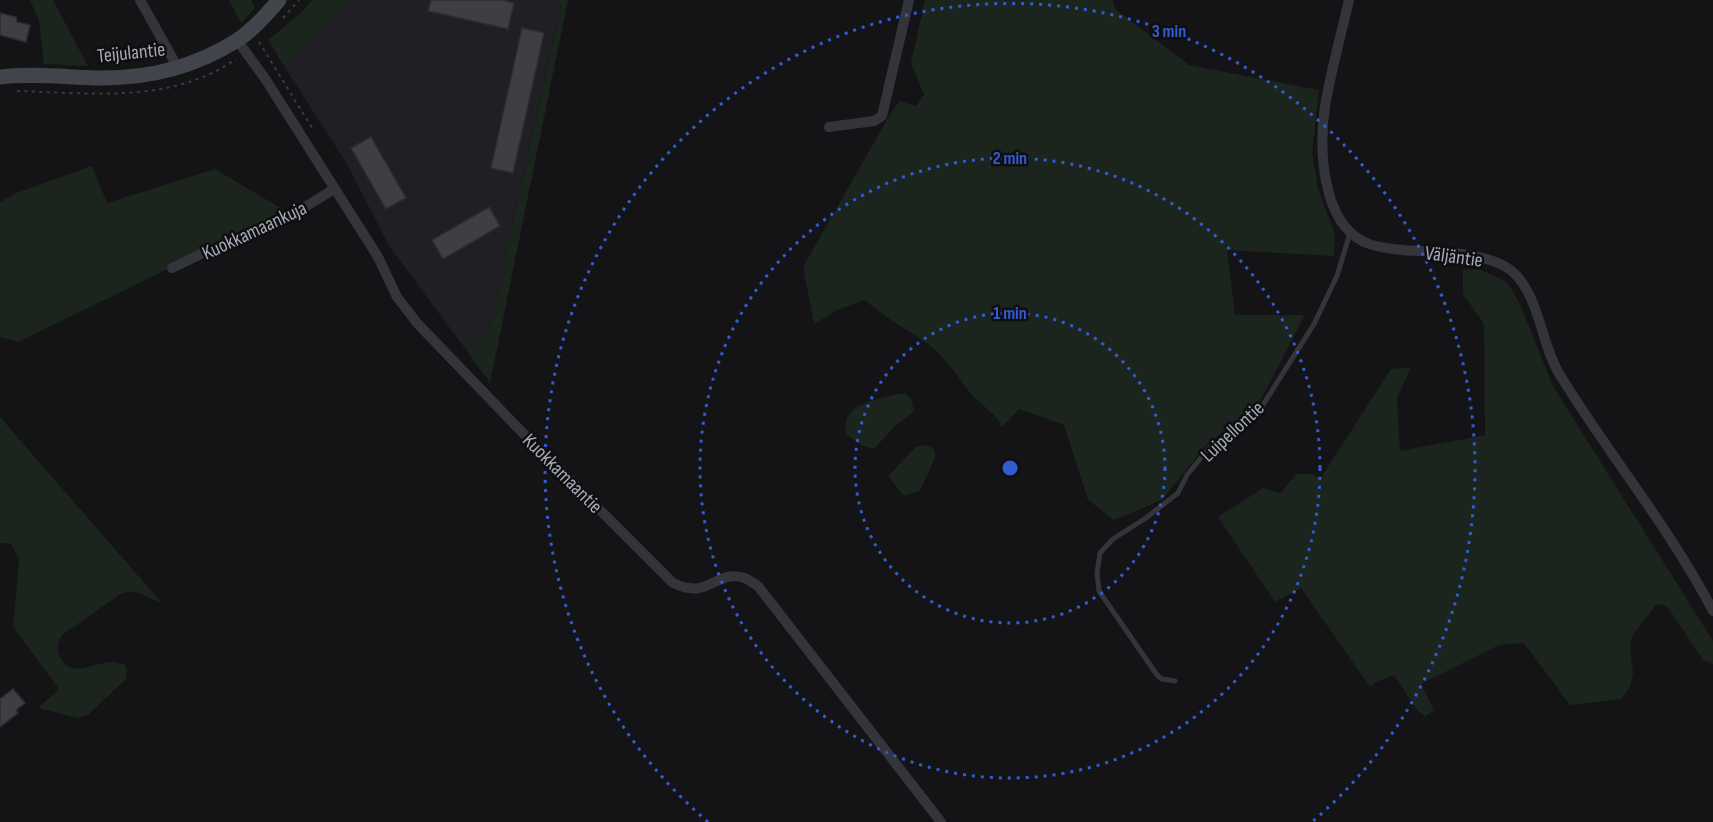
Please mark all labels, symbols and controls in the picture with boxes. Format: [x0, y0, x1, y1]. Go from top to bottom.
text: 3 min [1152, 21, 1186, 42]
street label: Teijulantie [96, 37, 166, 69]
text: 2 min [993, 148, 1027, 169]
street label: Kuokkamaankuja [198, 196, 310, 266]
street label: Väljäntie [1423, 241, 1484, 273]
text: 1 min [993, 303, 1027, 324]
street label: Luipellontie [1196, 396, 1269, 467]
street label: Kuokkamaantie [517, 429, 607, 519]
centre of rings [1000, 458, 1020, 478]

